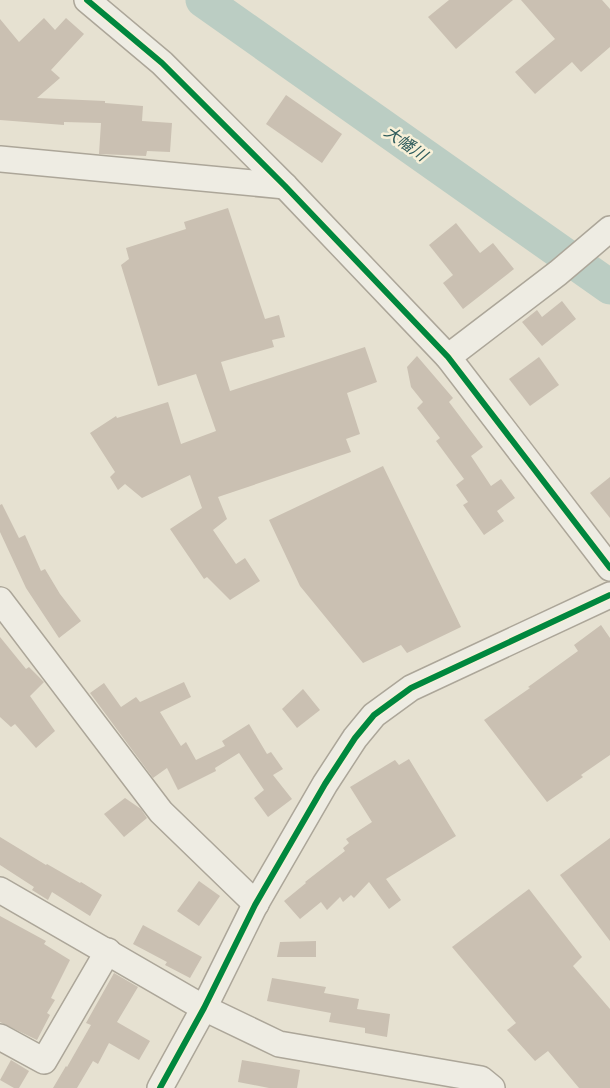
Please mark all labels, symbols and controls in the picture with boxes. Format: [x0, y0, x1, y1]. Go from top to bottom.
water label: 大幡川 [380, 120, 434, 167]

